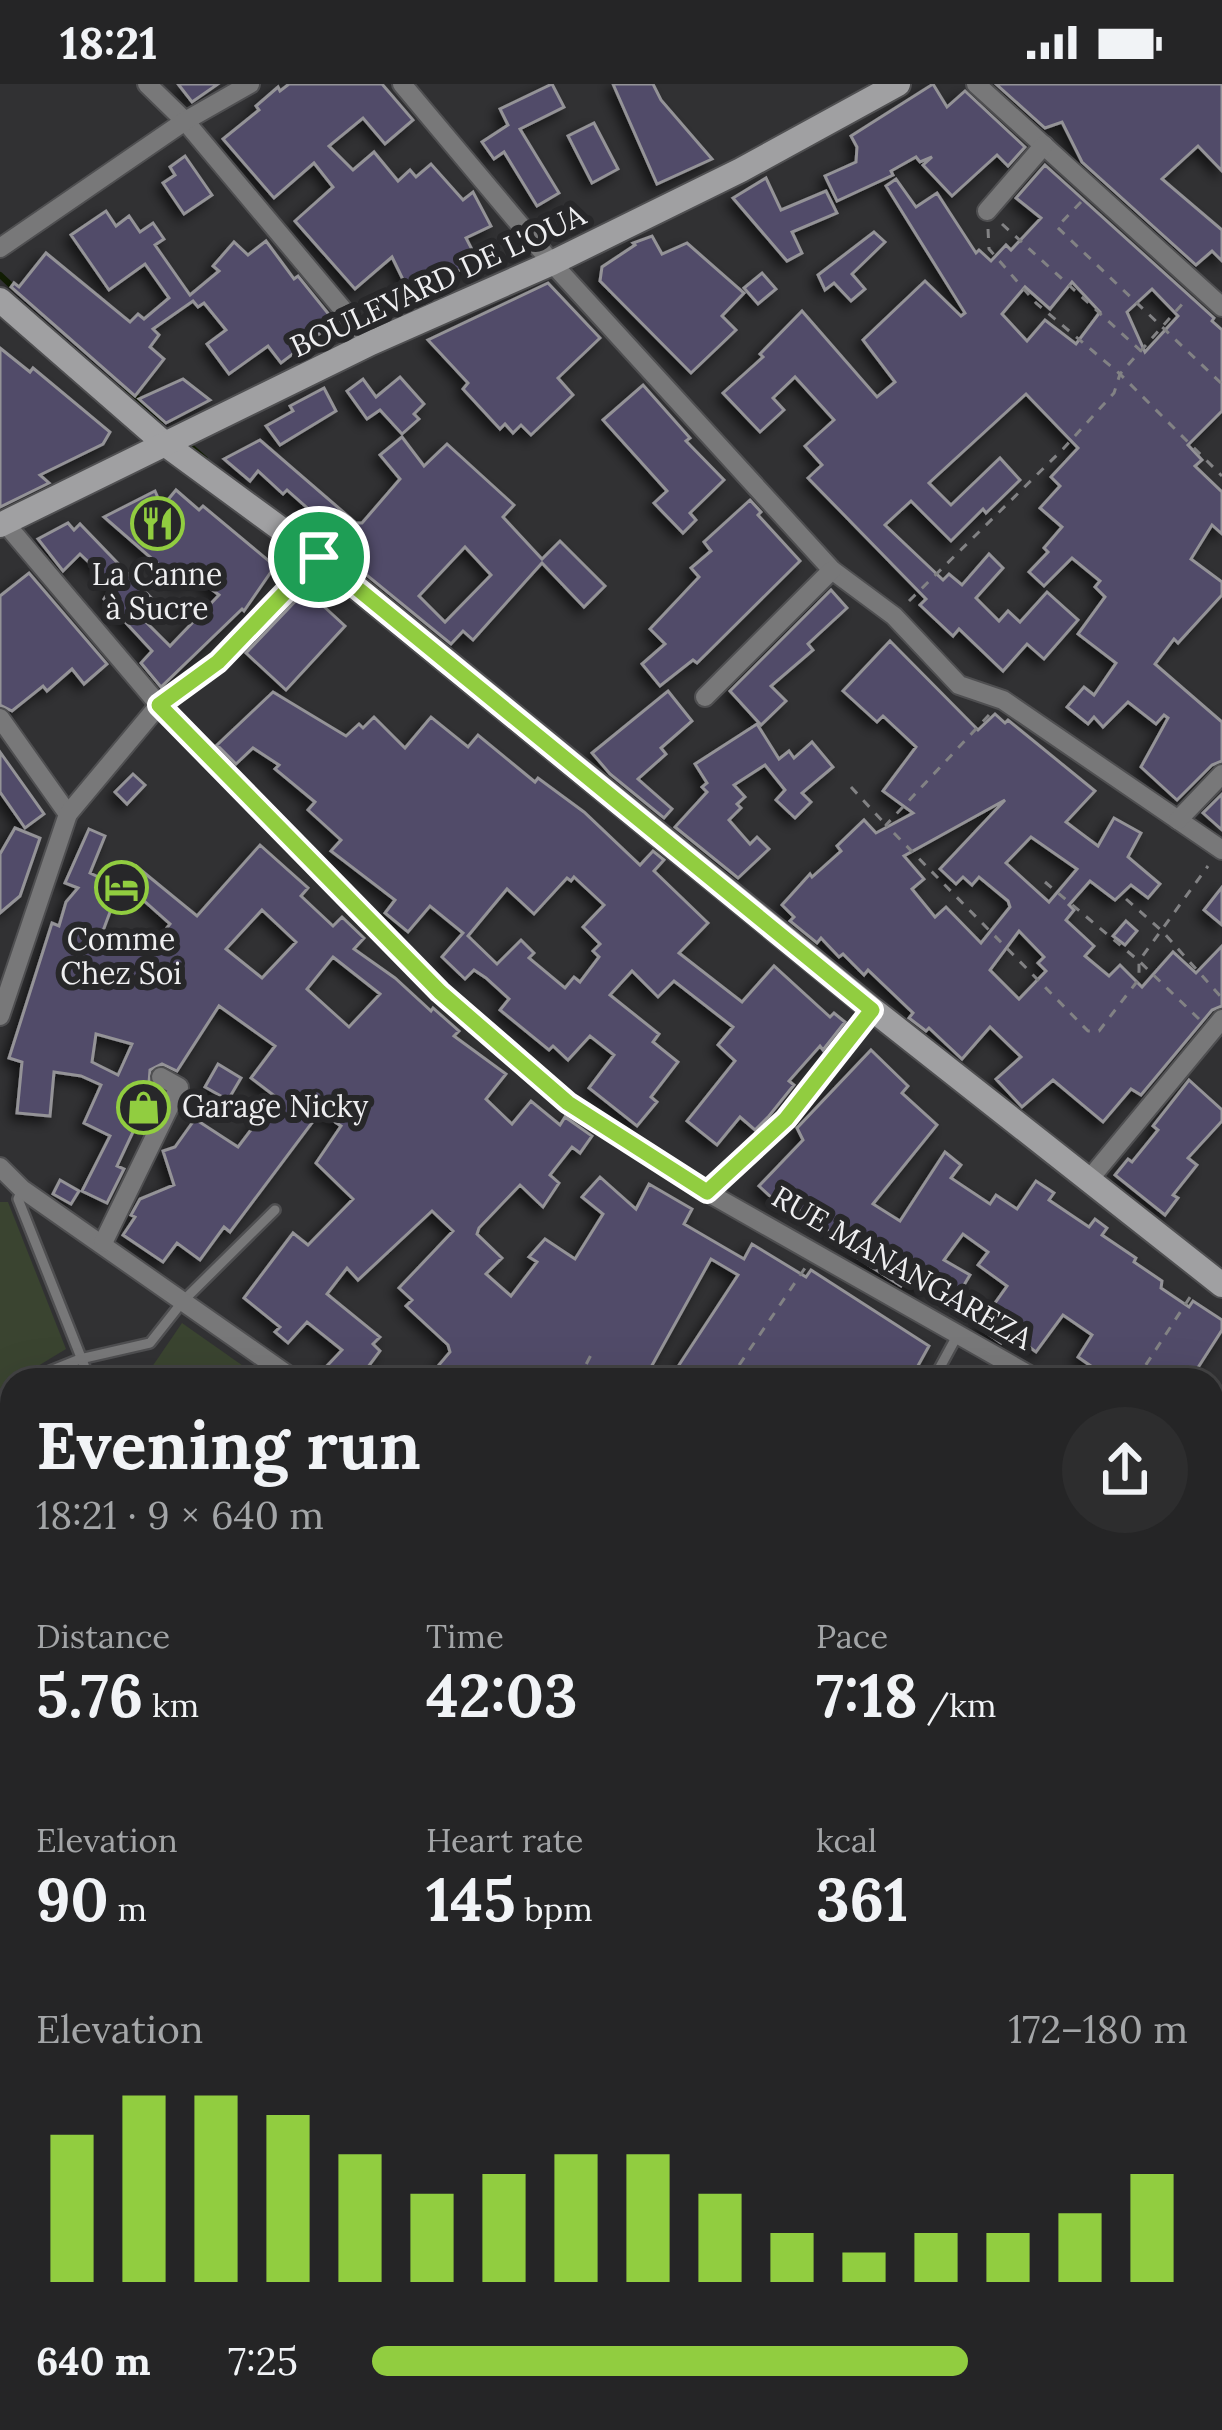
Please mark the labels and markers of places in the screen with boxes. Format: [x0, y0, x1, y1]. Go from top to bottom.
restaurant icon: La Canne à Sucre [129, 495, 185, 551]
pin [268, 506, 370, 608]
place label: La Canne à Sucre [92, 555, 222, 627]
hotel icon: Comme Chez Soi [93, 860, 149, 916]
place label: Comme Chez Soi [60, 920, 182, 992]
shop icon: Garage Nicky [115, 1079, 171, 1135]
place label: Garage Nicky [182, 1087, 369, 1126]

